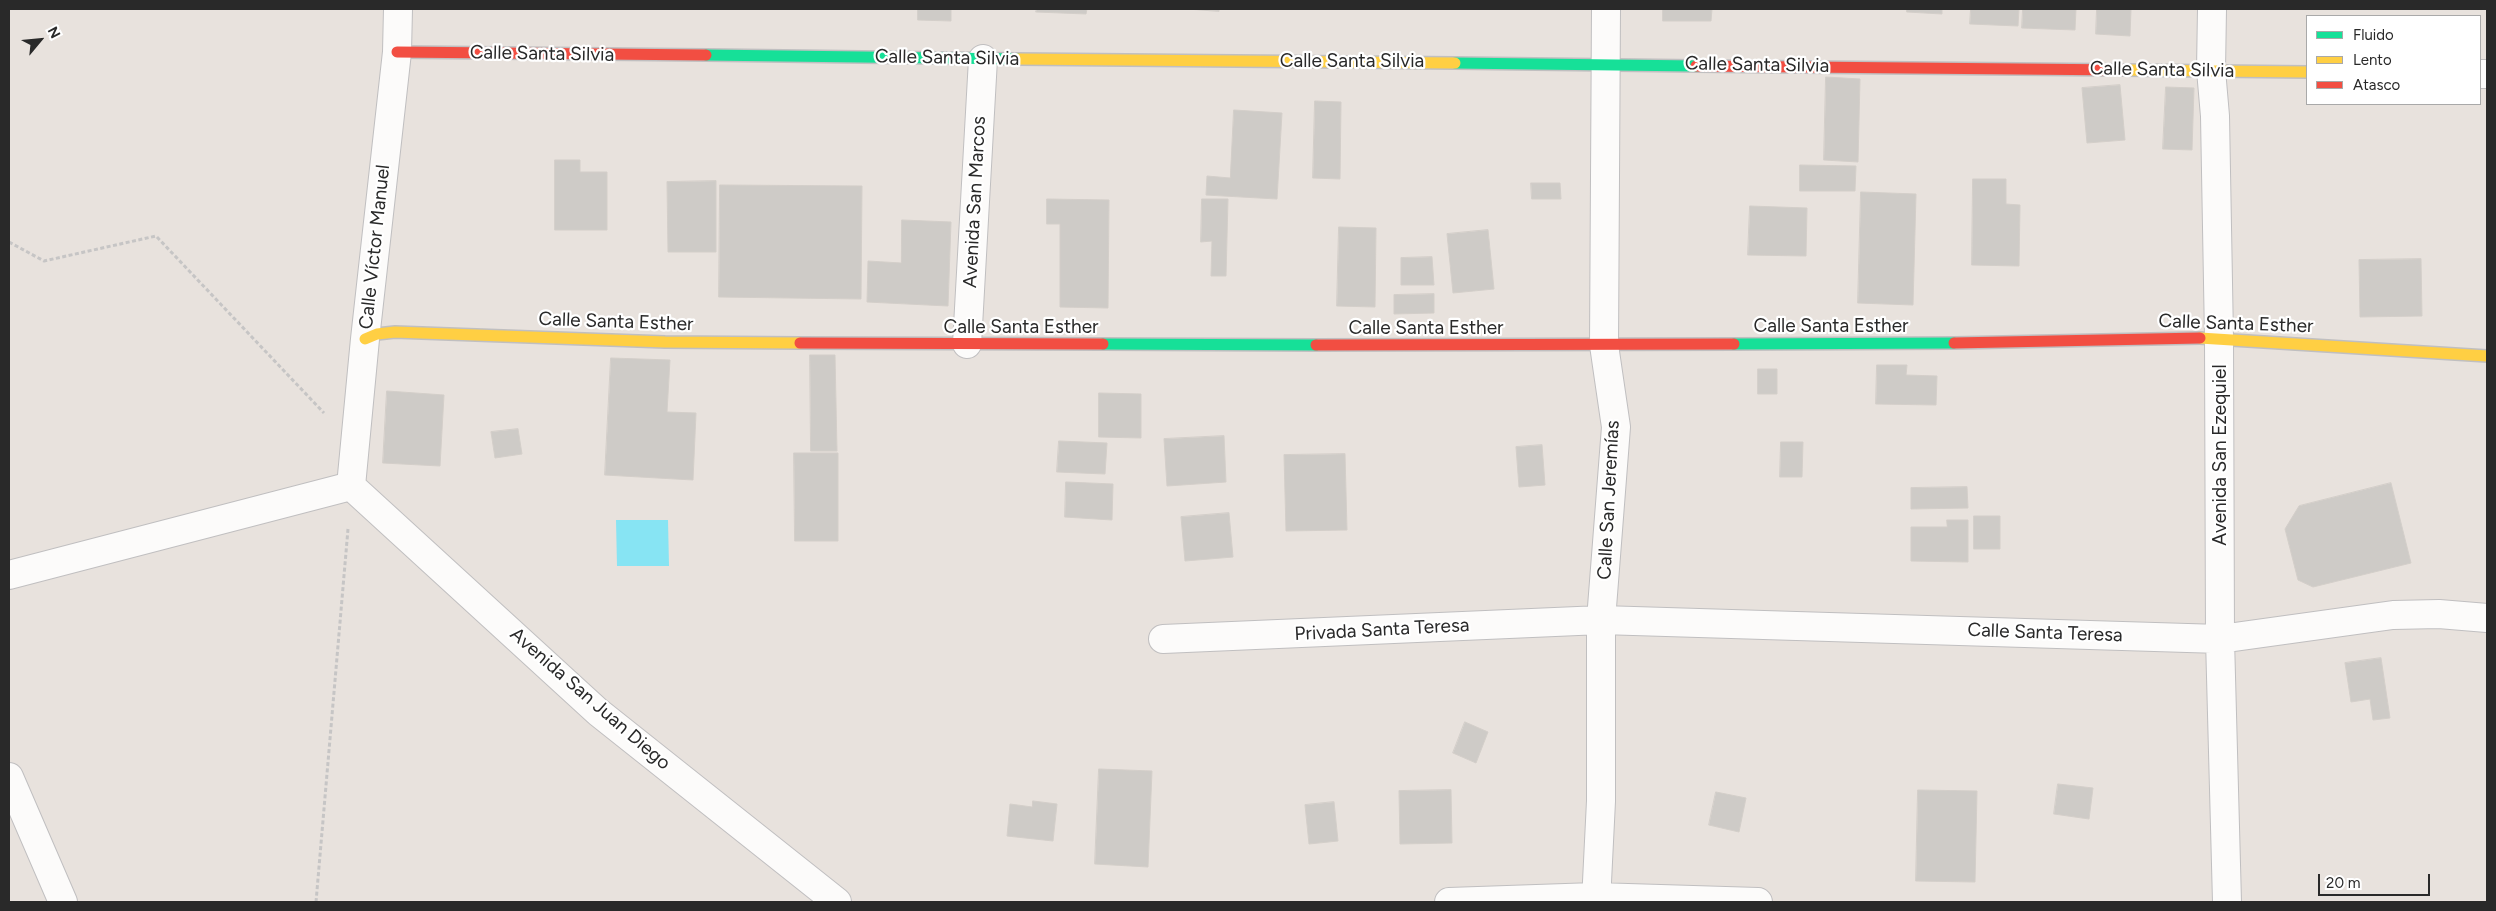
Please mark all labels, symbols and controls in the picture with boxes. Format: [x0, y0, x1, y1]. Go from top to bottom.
north arrow [15, 15, 65, 65]
legend [2306, 15, 2481, 105]
text: N [44, 24, 64, 41]
text: Fluido [2353, 26, 2394, 44]
street label: Calle Santa Silvia [470, 41, 614, 67]
street label: Calle Santa Silvia [875, 45, 1019, 71]
street label: Calle Santa Silvia [1280, 50, 1424, 72]
text: Lento [2353, 51, 2392, 69]
street label: Calle Santa Silvia [1685, 52, 1829, 78]
street label: Calle Santa Silvia [2090, 57, 2234, 83]
text: Atasco [2353, 76, 2400, 94]
street label: Avenida San Marcos [959, 115, 991, 289]
street label: Calle Víctor Manuel [355, 164, 395, 330]
street label: Calle Santa Esther [538, 308, 694, 336]
street label: Calle Santa Esther [2158, 310, 2314, 338]
street label: Calle Santa Esther [1754, 315, 1908, 337]
street label: Calle Santa Esther [944, 316, 1098, 338]
street label: Calle Santa Esther [1349, 317, 1503, 339]
street label: Avenida San Ezequiel [2209, 364, 2231, 546]
street label: Calle San Jeremías [1593, 420, 1625, 580]
street label: Privada Santa Teresa [1294, 614, 1470, 646]
street label: Calle Santa Teresa [1967, 619, 2123, 647]
street label: Avenida San Juan Diego [505, 623, 675, 775]
scale bar [2321, 864, 2434, 896]
text: 20 m [2326, 874, 2360, 892]

